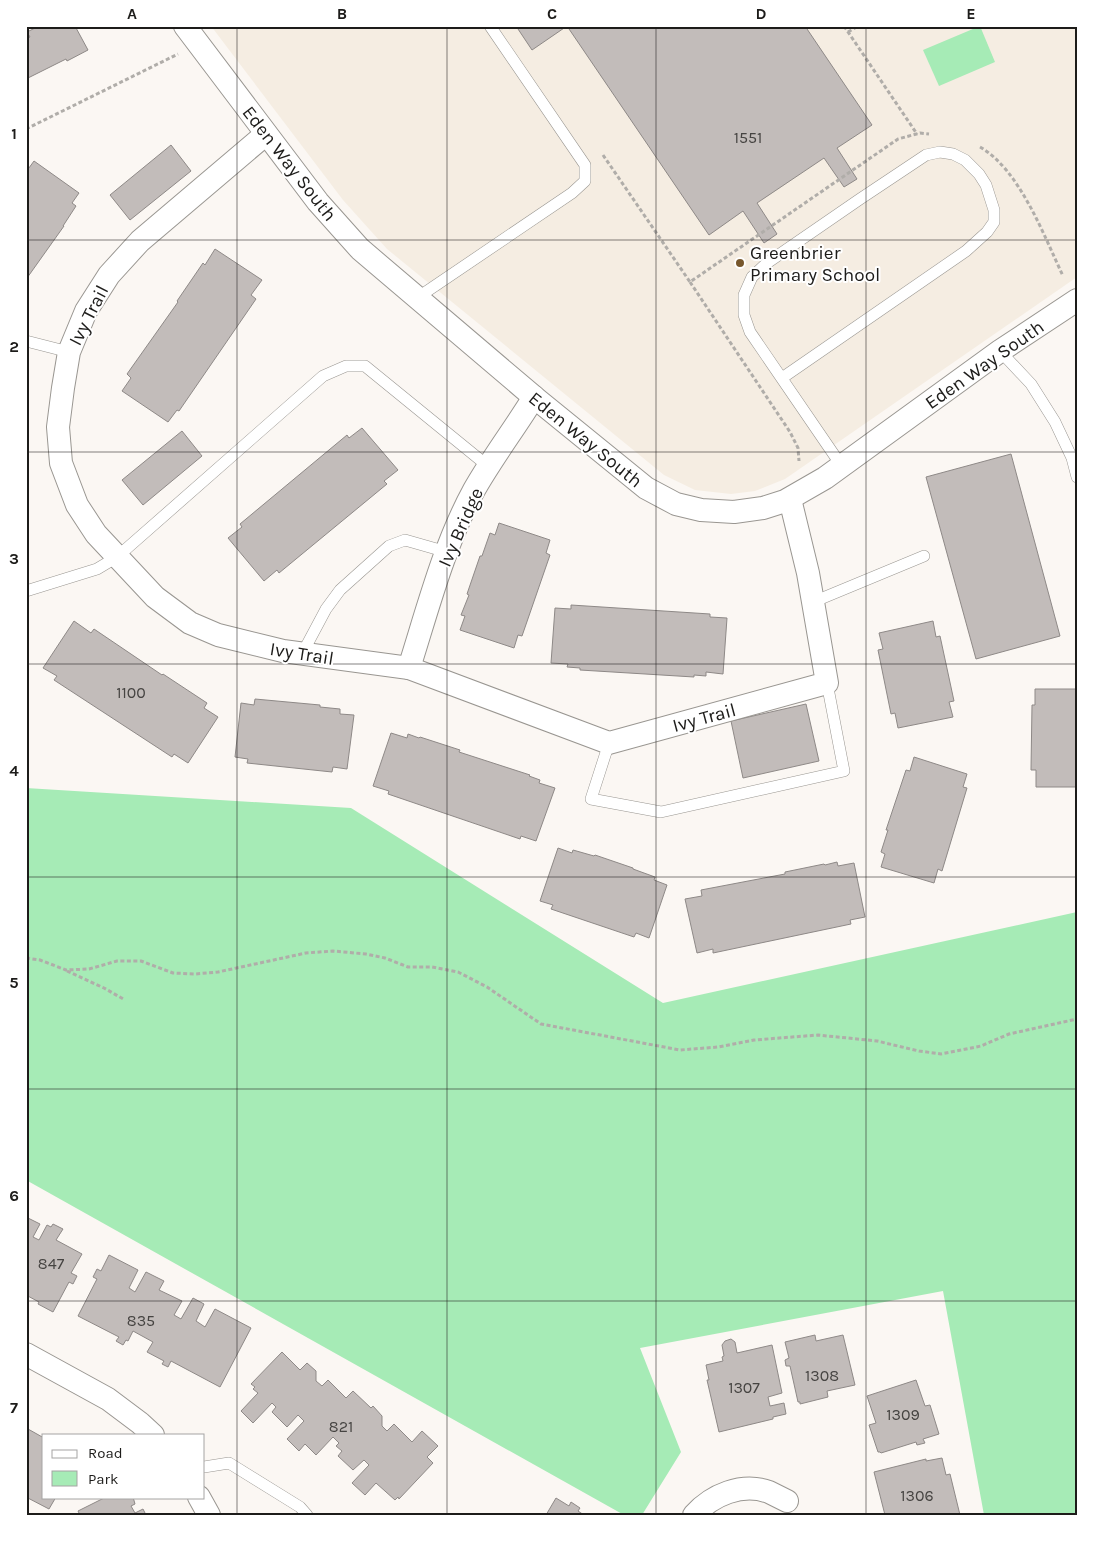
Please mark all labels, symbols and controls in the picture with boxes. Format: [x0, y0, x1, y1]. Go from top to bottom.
text: A [127, 4, 137, 23]
text: B [337, 4, 347, 23]
text: C [547, 4, 557, 23]
text: D [756, 4, 767, 23]
text: E [966, 4, 976, 23]
street label: Eden Way South [237, 102, 341, 225]
text: 1 [11, 124, 17, 143]
house number: 1551 [734, 128, 762, 147]
place label: Greenbrier Primary School [750, 242, 880, 286]
marker: Greenbrier Primary School [734, 257, 746, 269]
street label: Ivy Trail [64, 282, 113, 349]
street label: Eden Way South [921, 316, 1048, 414]
text: 2 [9, 337, 19, 356]
street label: Eden Way South [524, 387, 647, 492]
street label: Ivy Bridge [434, 484, 488, 570]
text: 3 [9, 549, 19, 568]
street label: Ivy Trail [268, 638, 336, 670]
house number: 1100 [116, 683, 146, 702]
street label: Ivy Trail [670, 699, 738, 737]
text: 4 [9, 761, 19, 780]
text: 5 [9, 973, 19, 992]
text: 6 [9, 1186, 19, 1205]
house number: 847 [38, 1254, 65, 1273]
house number: 835 [127, 1311, 155, 1330]
house number: 1308 [805, 1366, 839, 1385]
house number: 1307 [728, 1378, 760, 1397]
text: 7 [10, 1398, 18, 1417]
house number: 1309 [886, 1405, 920, 1424]
house number: 821 [329, 1417, 353, 1436]
legend [42, 1434, 205, 1498]
text: Road [88, 1444, 123, 1462]
text: Park [88, 1470, 118, 1488]
house number: 1306 [900, 1486, 934, 1505]

